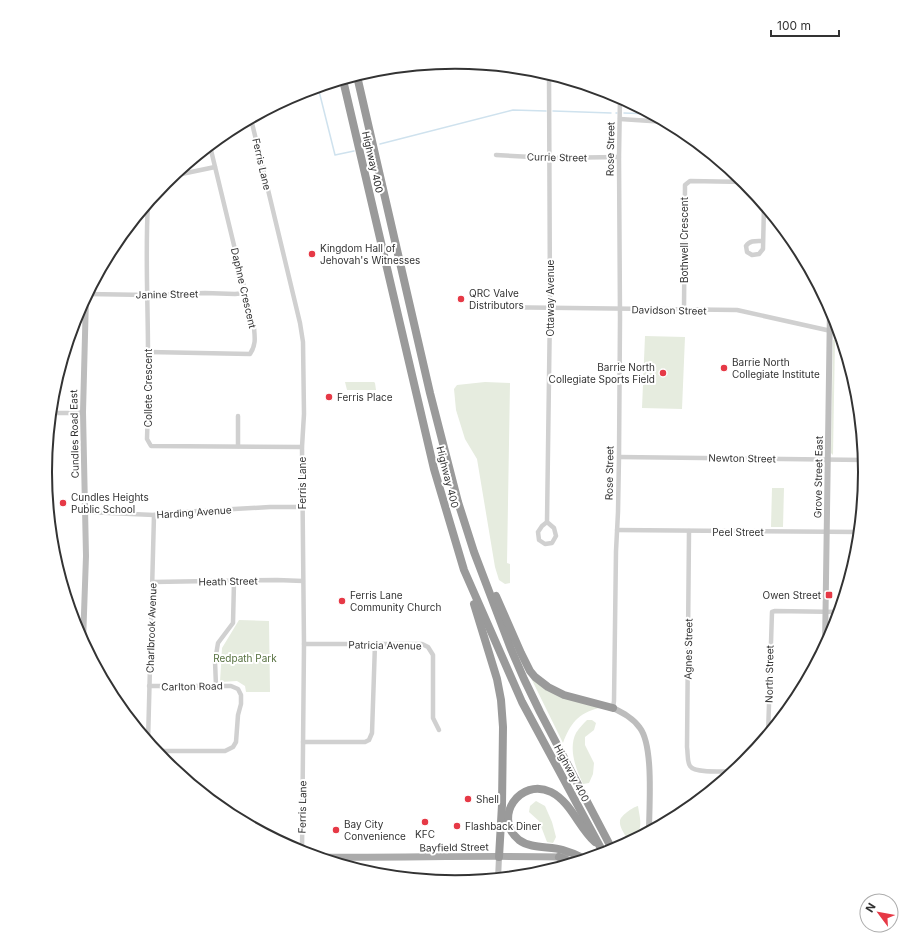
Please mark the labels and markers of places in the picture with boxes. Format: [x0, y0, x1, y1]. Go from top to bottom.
place label: Kingdom Hall of Jehovah's Witnesses [320, 242, 420, 266]
marker: Kingdom Hall of Jehovah's Witnesses [307, 249, 317, 259]
place label: QRC Valve Distributors [469, 287, 524, 311]
marker: QRC Valve Distributors [456, 294, 466, 304]
place label: Barrie North Collegiate Institute [732, 356, 820, 380]
place label: Barrie North Collegiate Sports Field [549, 361, 655, 385]
marker: Barrie North Collegiate Institute [719, 363, 729, 373]
marker: Barrie North Collegiate Sports Field [658, 368, 668, 378]
place label: Ferris Place [337, 391, 393, 403]
marker: Ferris Place [324, 392, 334, 402]
place label: Cundles Heights Public School [71, 491, 149, 515]
marker: Cundles Heights Public School [58, 498, 68, 508]
place label: Ferris Lane Community Church [350, 589, 441, 613]
place label: Owen Street [763, 589, 822, 601]
marker: Owen Street [824, 590, 834, 600]
marker: Ferris Lane Community Church [337, 596, 347, 606]
place label: Shell [476, 793, 499, 805]
marker: Shell [463, 794, 473, 804]
marker: KFC [420, 817, 430, 827]
place label: Bay City Convenience [344, 818, 406, 842]
place label: Flashback Diner [465, 820, 541, 832]
marker: Flashback Diner [452, 821, 462, 831]
marker: Bay City Convenience [331, 825, 341, 835]
place label: KFC [415, 828, 435, 840]

